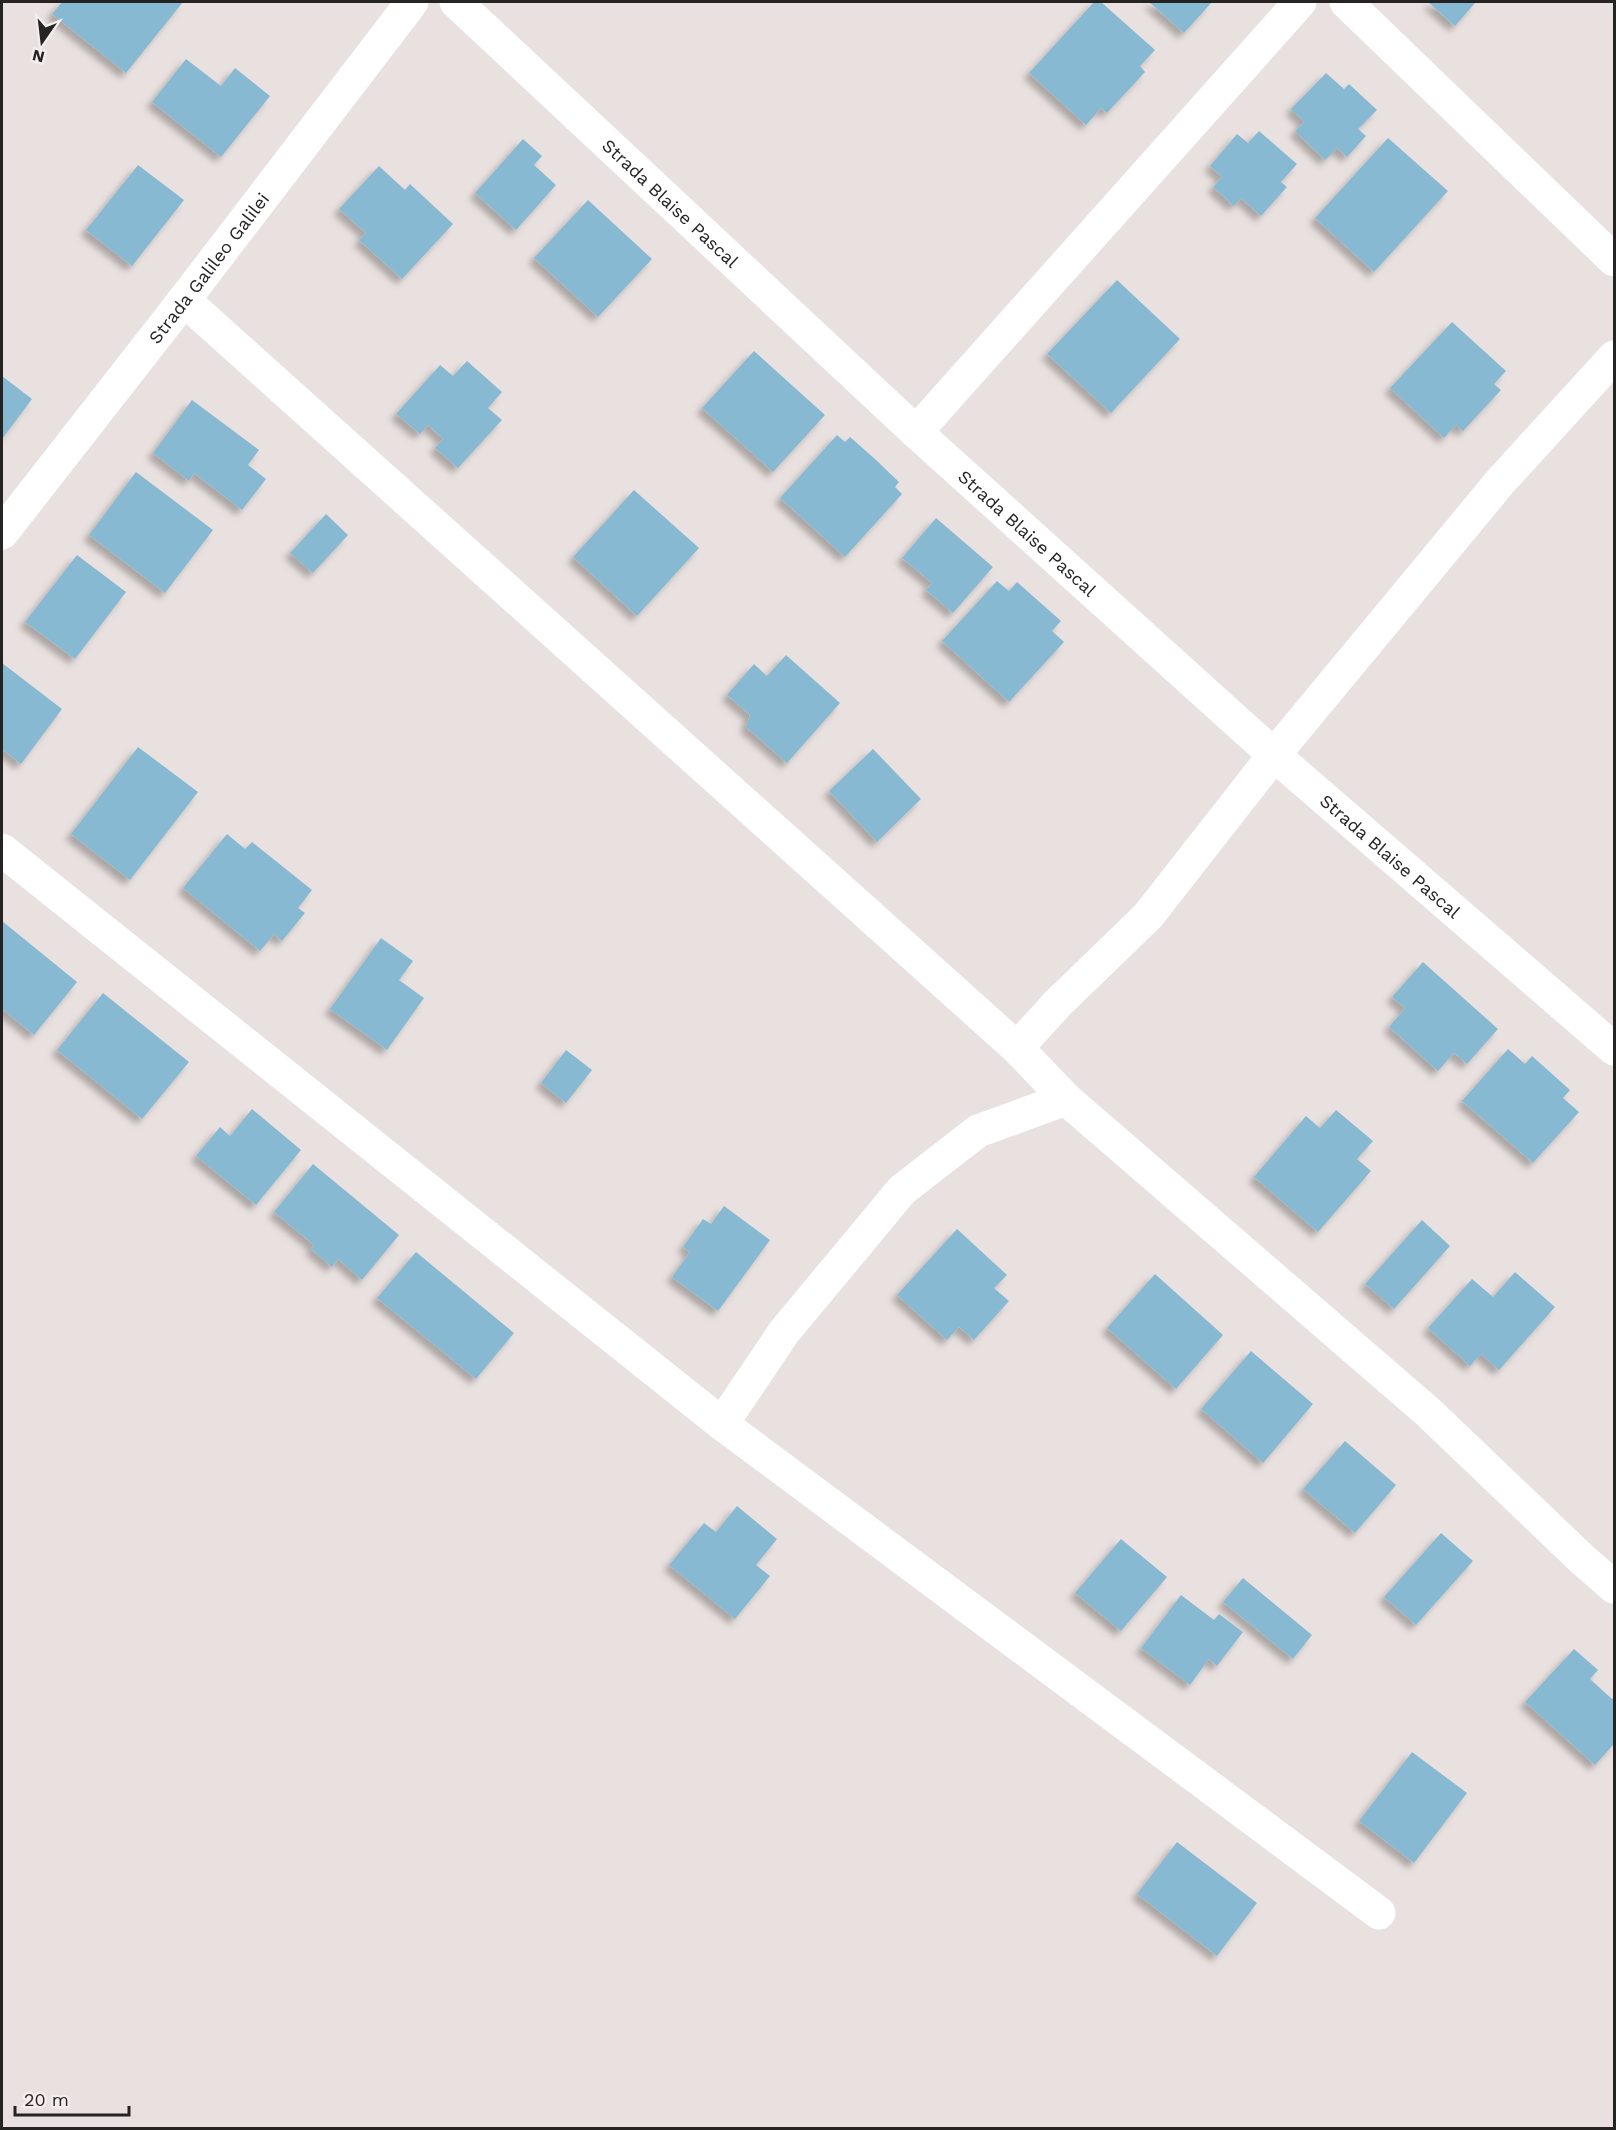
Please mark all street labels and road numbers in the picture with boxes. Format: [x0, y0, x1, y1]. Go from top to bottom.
street label: Strada Blaise Pascal [598, 134, 743, 272]
street label: Strada Galileo Galilei [144, 188, 273, 347]
street label: Strada Blaise Pascal [954, 465, 1101, 601]
street label: Strada Blaise Pascal [1316, 790, 1465, 922]

